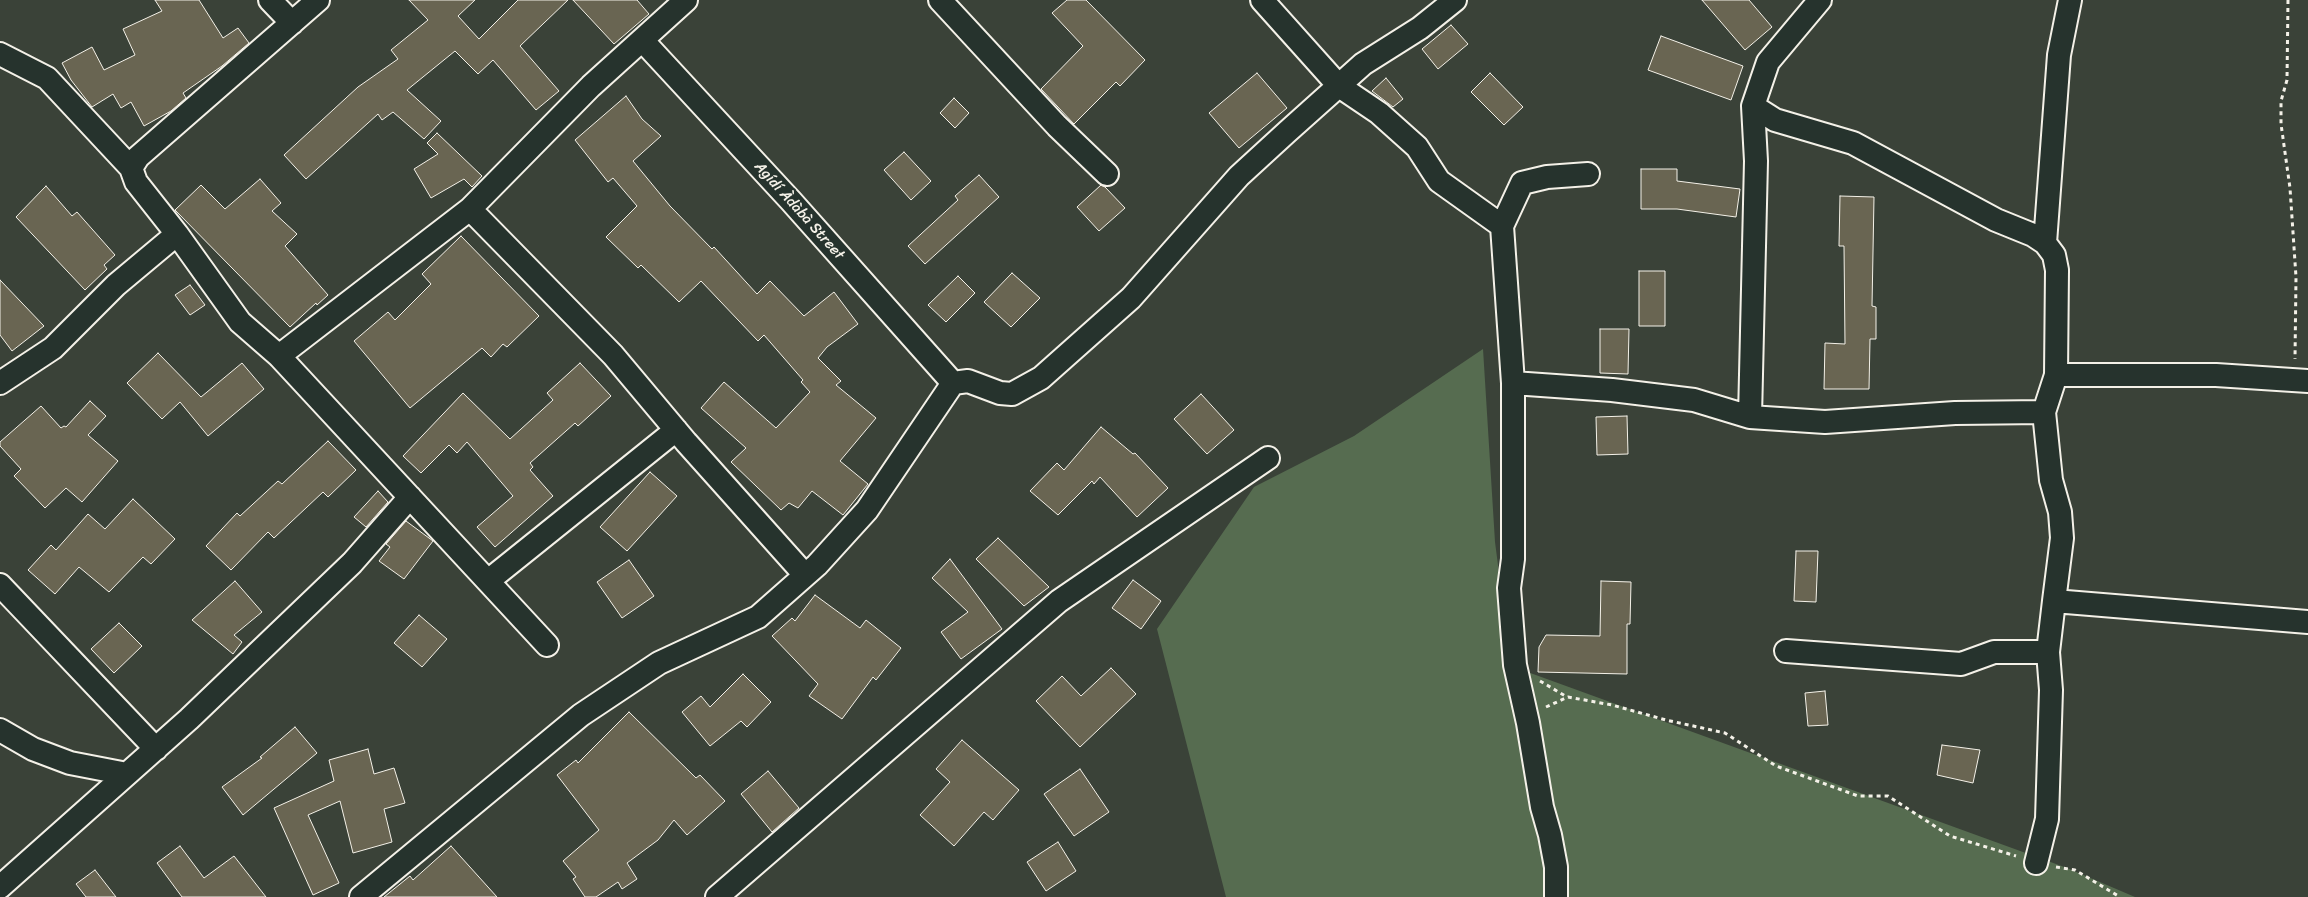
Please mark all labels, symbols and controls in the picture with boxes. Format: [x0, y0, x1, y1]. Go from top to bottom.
street label: Agídí Àdàbà Street [750, 158, 848, 264]

